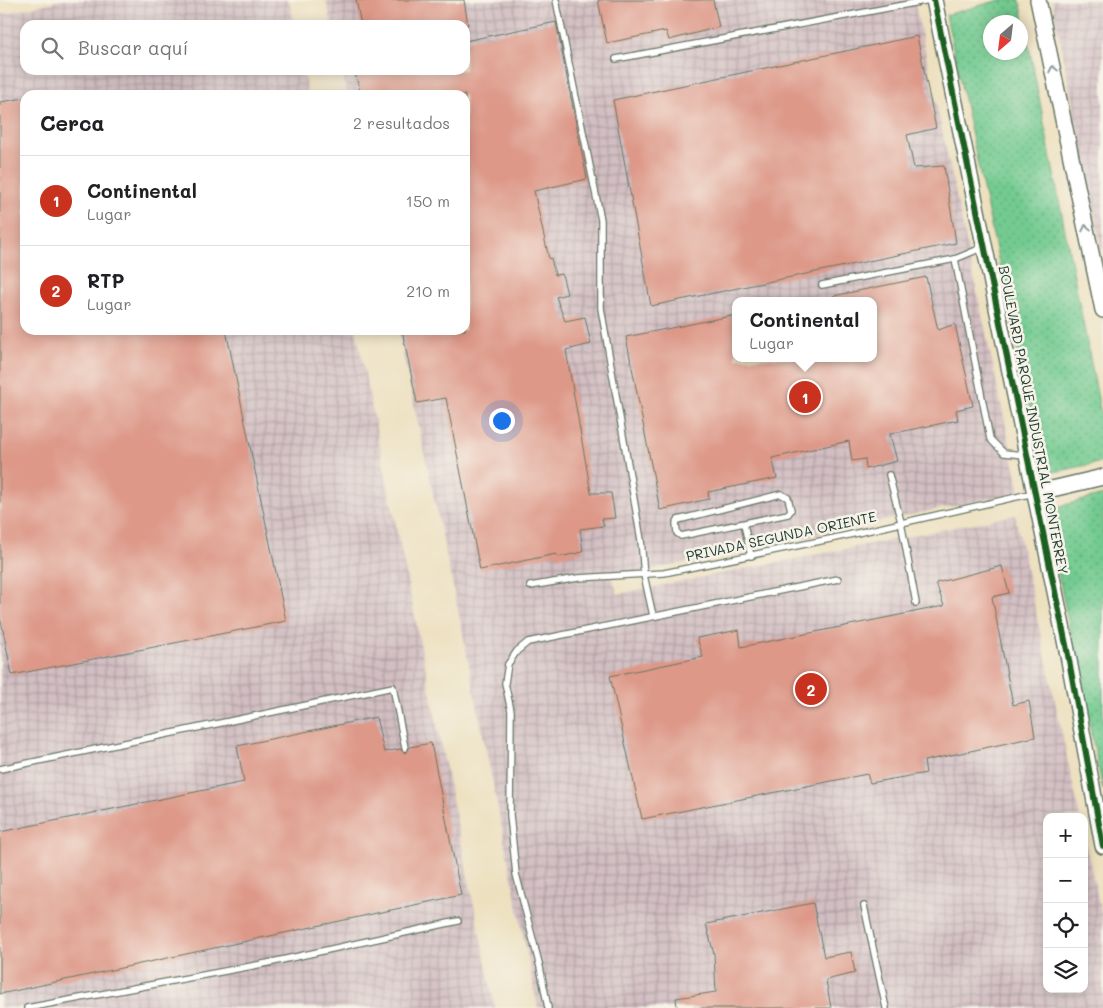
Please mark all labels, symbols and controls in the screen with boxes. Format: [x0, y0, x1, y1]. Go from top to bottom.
north arrow [983, 15, 1028, 60]
search box [20, 20, 470, 75]
icon: search [38, 34, 66, 62]
text: Buscar aquí [78, 35, 188, 60]
one-way arrow [1048, 65, 1059, 74]
text: Cerca [40, 109, 105, 136]
text: 2 resultados [353, 112, 450, 133]
text: Continental [87, 178, 197, 203]
text: 1 [52, 190, 60, 211]
text: 150 m [406, 190, 450, 211]
text: Lugar [87, 203, 131, 224]
one-way arrow [1081, 224, 1092, 233]
street label: BOULEVARD PARQUE INDUSTRIAL MONTERREY [995, 264, 1073, 576]
text: RTP [87, 268, 124, 293]
text: 2 [52, 280, 60, 301]
text: 210 m [406, 280, 450, 301]
text: Lugar [87, 293, 131, 314]
popup [732, 297, 877, 362]
text: Continental [750, 307, 859, 332]
text: Lugar [750, 332, 794, 353]
pin: 1 [789, 378, 821, 416]
your location [489, 408, 515, 434]
street label: PRIVADA SEGUNDA ORIENTE [684, 507, 878, 565]
pin: 2 [795, 670, 827, 708]
map controls [1043, 813, 1088, 993]
button: + [1043, 813, 1088, 858]
button: − [1043, 858, 1088, 903]
button: locate [1043, 903, 1088, 948]
button: layers [1043, 948, 1088, 993]

